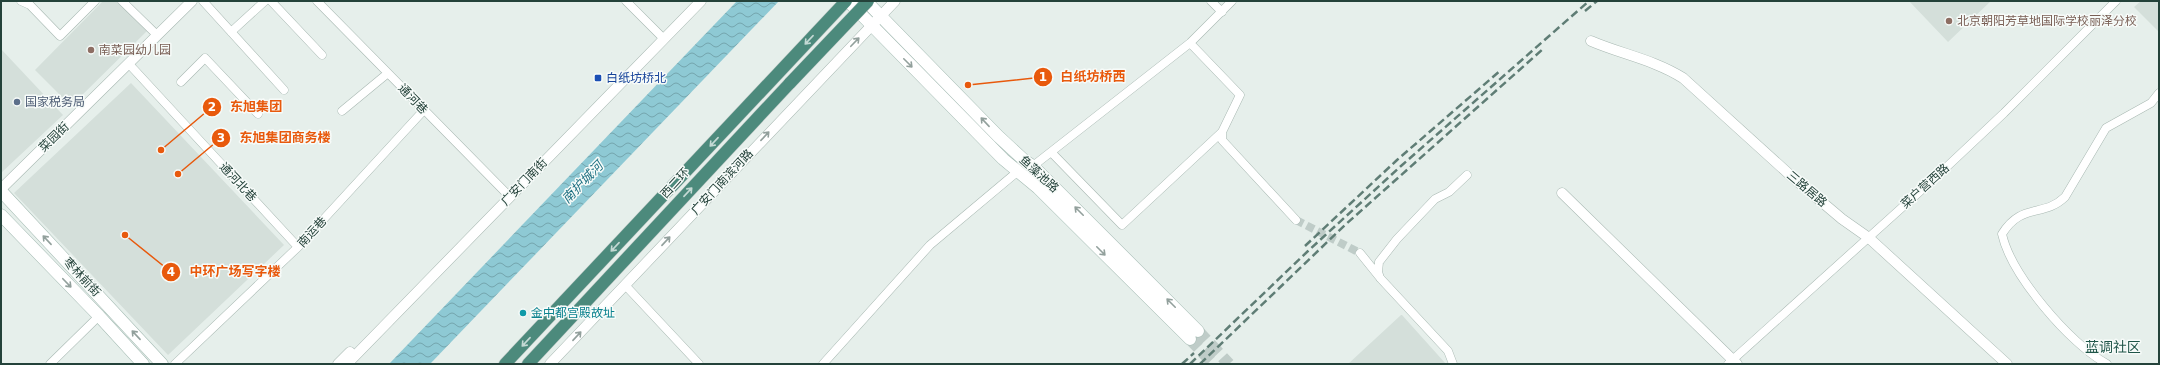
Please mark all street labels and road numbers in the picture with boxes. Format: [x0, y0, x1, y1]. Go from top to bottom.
street label: 通河巷 [395, 81, 431, 117]
street label: 菜园街 [36, 119, 72, 155]
street label: 广安门南滨河路 [688, 147, 756, 217]
street label: 鱼藻池路 [1016, 153, 1062, 195]
street label: 广安门南街 [498, 156, 550, 208]
street label: 通河北巷 [217, 160, 259, 204]
street label: 菜户营西路 [1898, 161, 1952, 211]
street label: 西二环 [658, 165, 692, 201]
street label: 三路居路 [1784, 168, 1830, 210]
street label: 南运巷 [295, 214, 329, 250]
street label: 枣林前街 [61, 255, 103, 299]

